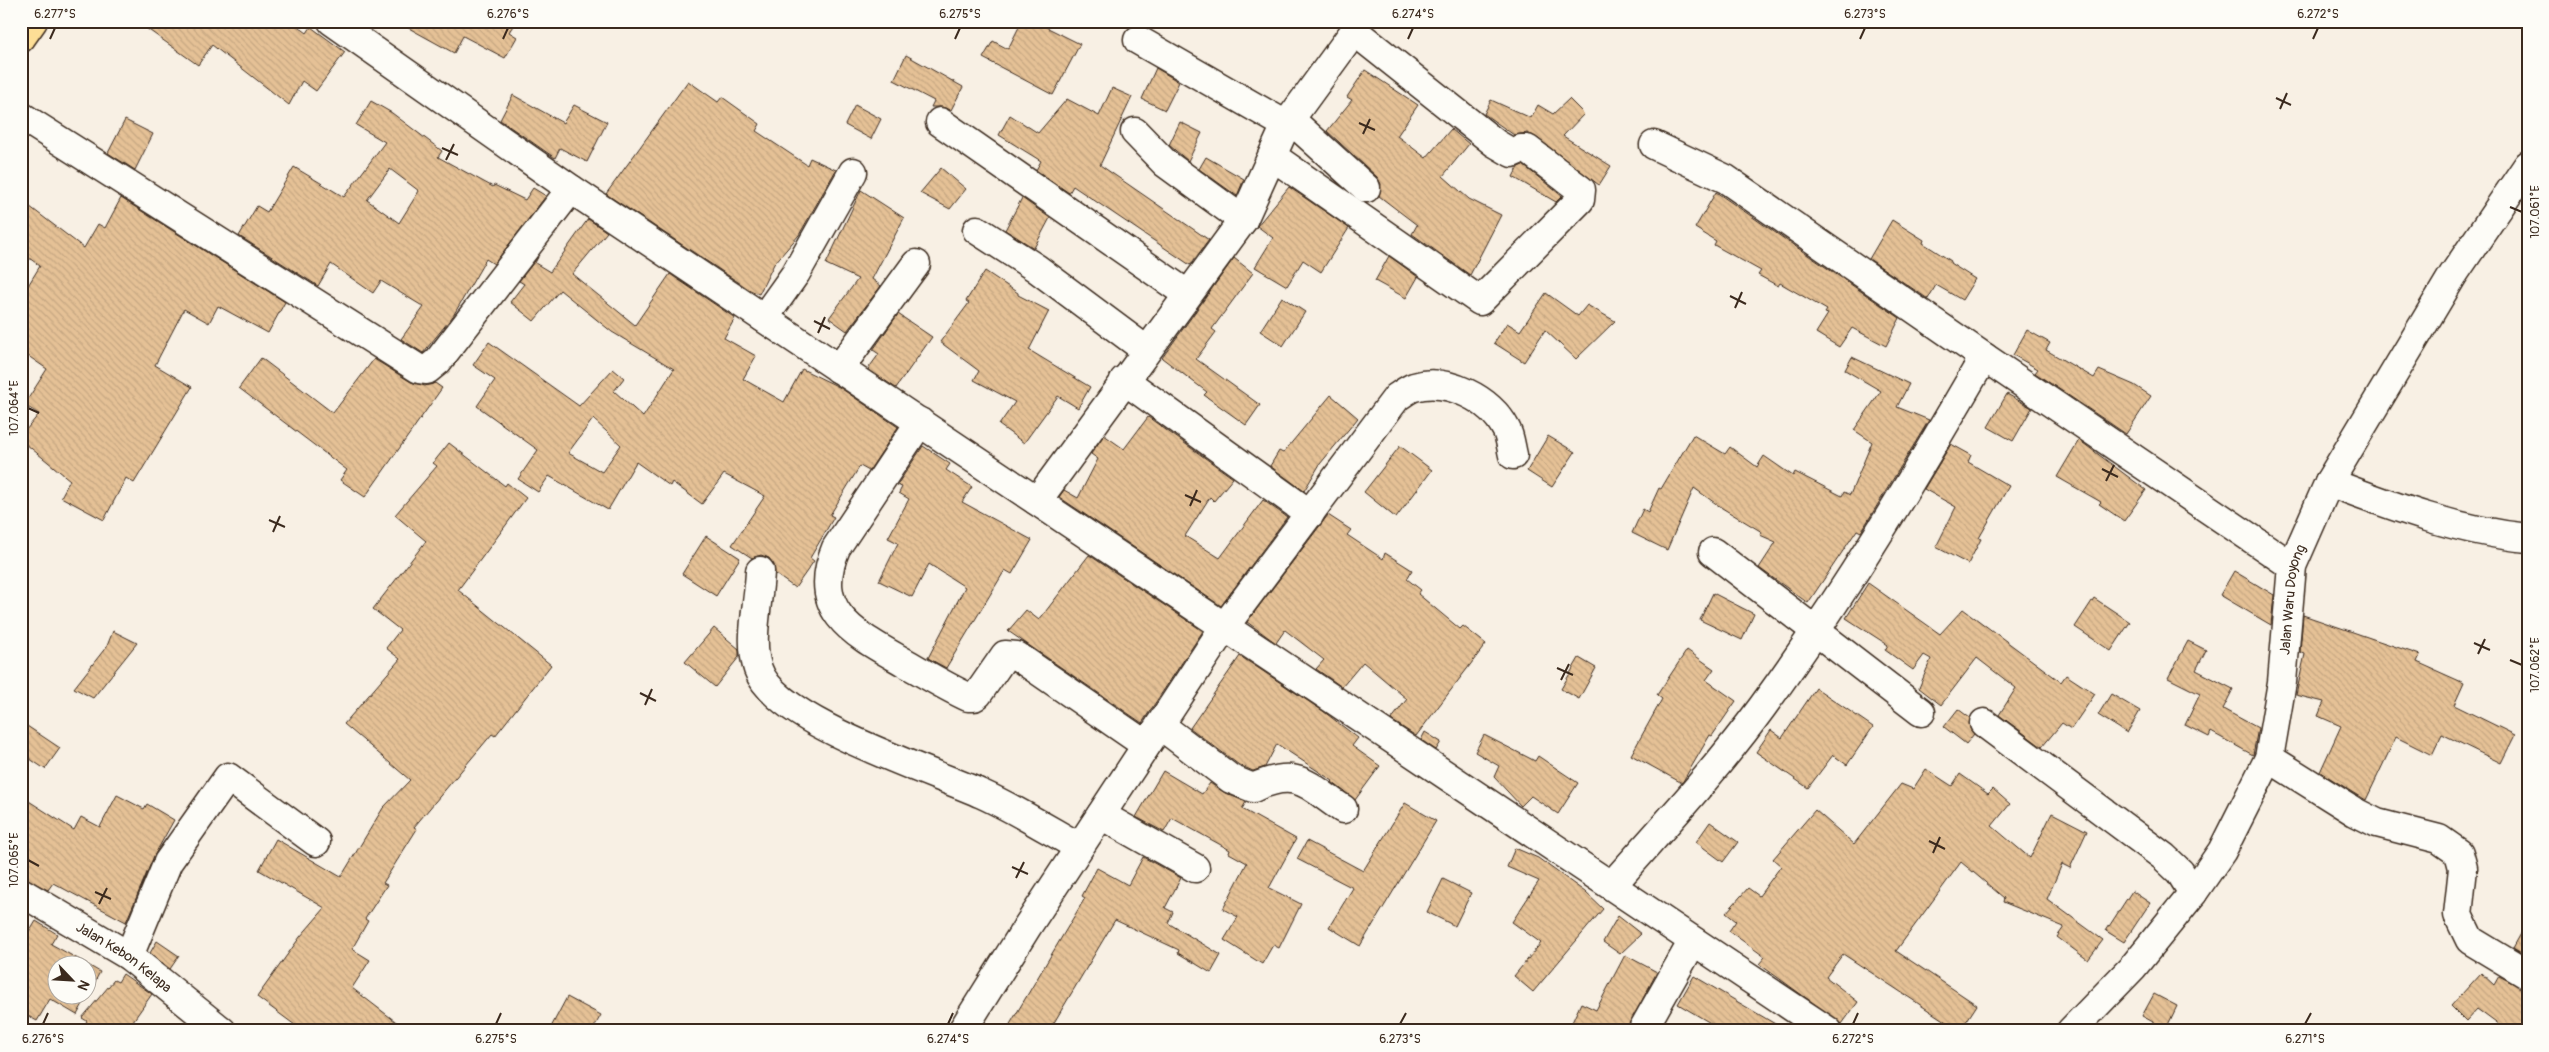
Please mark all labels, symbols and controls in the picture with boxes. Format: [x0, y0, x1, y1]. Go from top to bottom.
text: 6.277°S [34, 7, 76, 22]
text: 6.276°S [487, 7, 529, 22]
text: 6.275°S [939, 7, 981, 22]
text: 6.274°S [1392, 7, 1434, 22]
text: 6.273°S [1844, 7, 1886, 22]
text: 6.272°S [2297, 7, 2339, 22]
text: 107.061°E [2528, 185, 2543, 239]
text: 107.064°E [7, 380, 22, 436]
street label: Jalan Waru Doyong [2276, 542, 2309, 656]
text: 107.062°E [2528, 637, 2543, 693]
text: 107.065°E [7, 832, 22, 888]
street label: Jalan Kebon Kelapa [73, 919, 175, 996]
north arrow [48, 954, 98, 1004]
text: N [74, 977, 93, 993]
text: 6.276°S [22, 1032, 64, 1047]
text: 6.275°S [475, 1032, 517, 1047]
text: 6.274°S [927, 1032, 969, 1047]
text: 6.273°S [1379, 1032, 1421, 1047]
text: 6.272°S [1832, 1032, 1874, 1047]
text: 6.271°S [2285, 1032, 2325, 1047]

